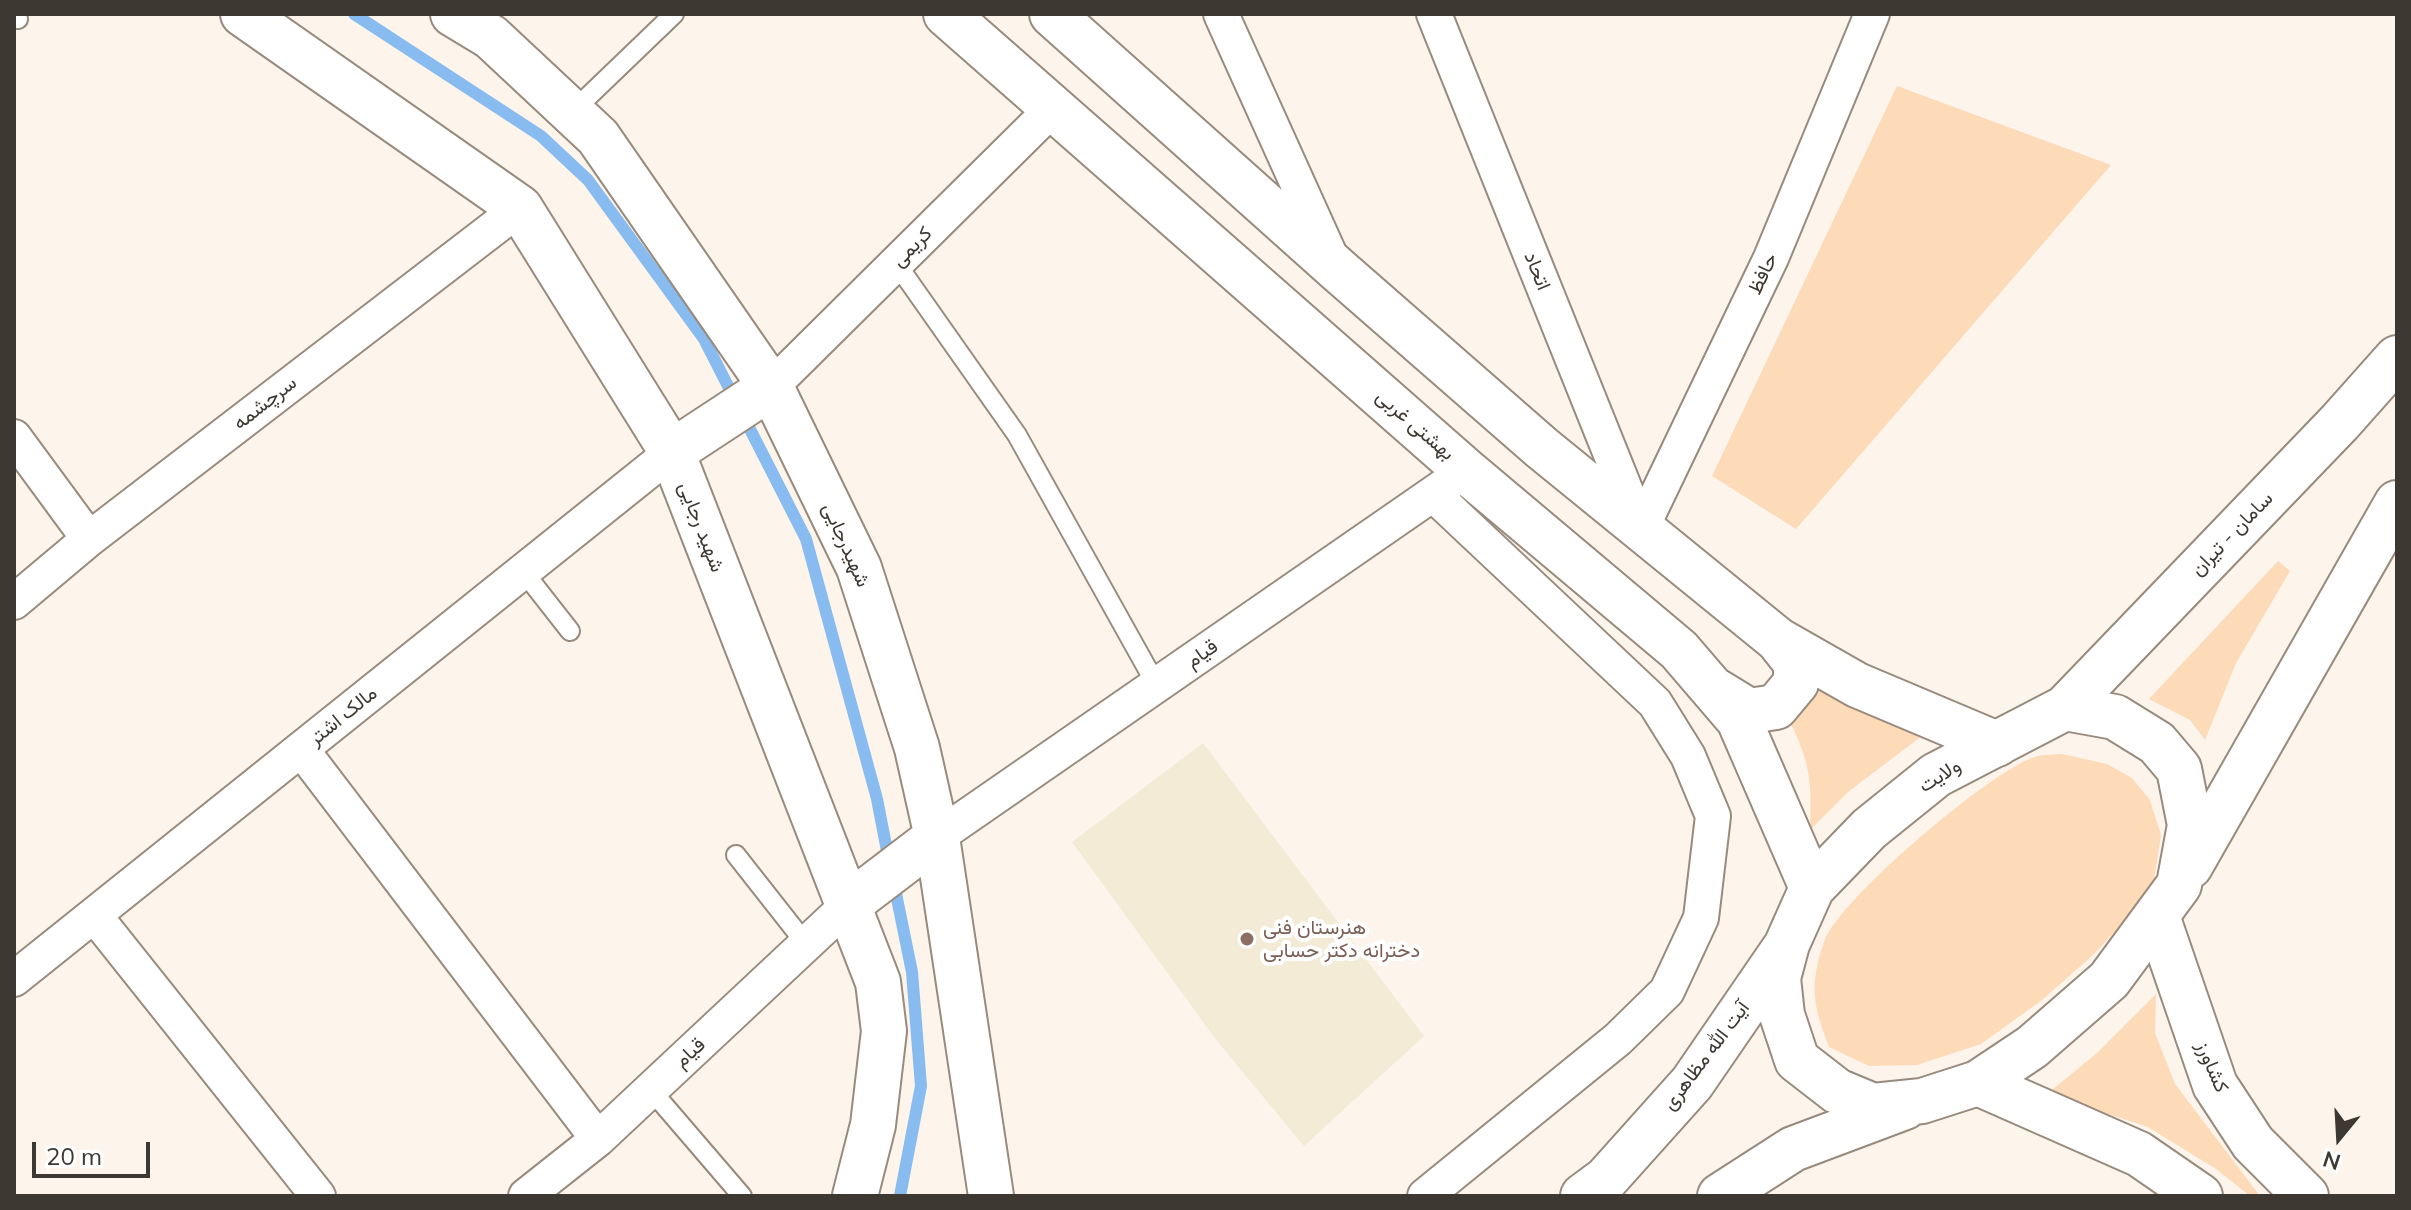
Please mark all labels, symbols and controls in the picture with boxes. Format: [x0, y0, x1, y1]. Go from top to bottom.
street label: کریمی [887, 222, 937, 272]
street label: اتحاد [1519, 248, 1555, 294]
street label: حافظ [1743, 249, 1783, 299]
street label: سرچشمه [228, 371, 302, 435]
street label: بهشتی غربی [1371, 384, 1459, 466]
street label: شهید رجایی [673, 478, 729, 576]
street label: سامان - تیران [2186, 487, 2278, 581]
street label: شهیدرجایی [817, 499, 875, 591]
street label: قیام [1181, 635, 1223, 673]
street label: مالک اشتر [304, 681, 382, 751]
street label: ولایت [1915, 754, 1965, 798]
place label: هنرستان فنی دخترانه دکتر حسابی [1263, 916, 1420, 963]
marker: هنرستان فنی دخترانه دکتر حسابی [1238, 930, 1256, 948]
street label: آیت الله مظاهری [1657, 997, 1755, 1115]
street label: قیام [670, 1033, 710, 1073]
street label: کشاورز [2191, 1038, 2233, 1096]
north arrow [2299, 1098, 2379, 1178]
scale bar [36, 1126, 154, 1176]
text: 20 m [46, 1141, 102, 1171]
text: N [2319, 1145, 2344, 1177]

